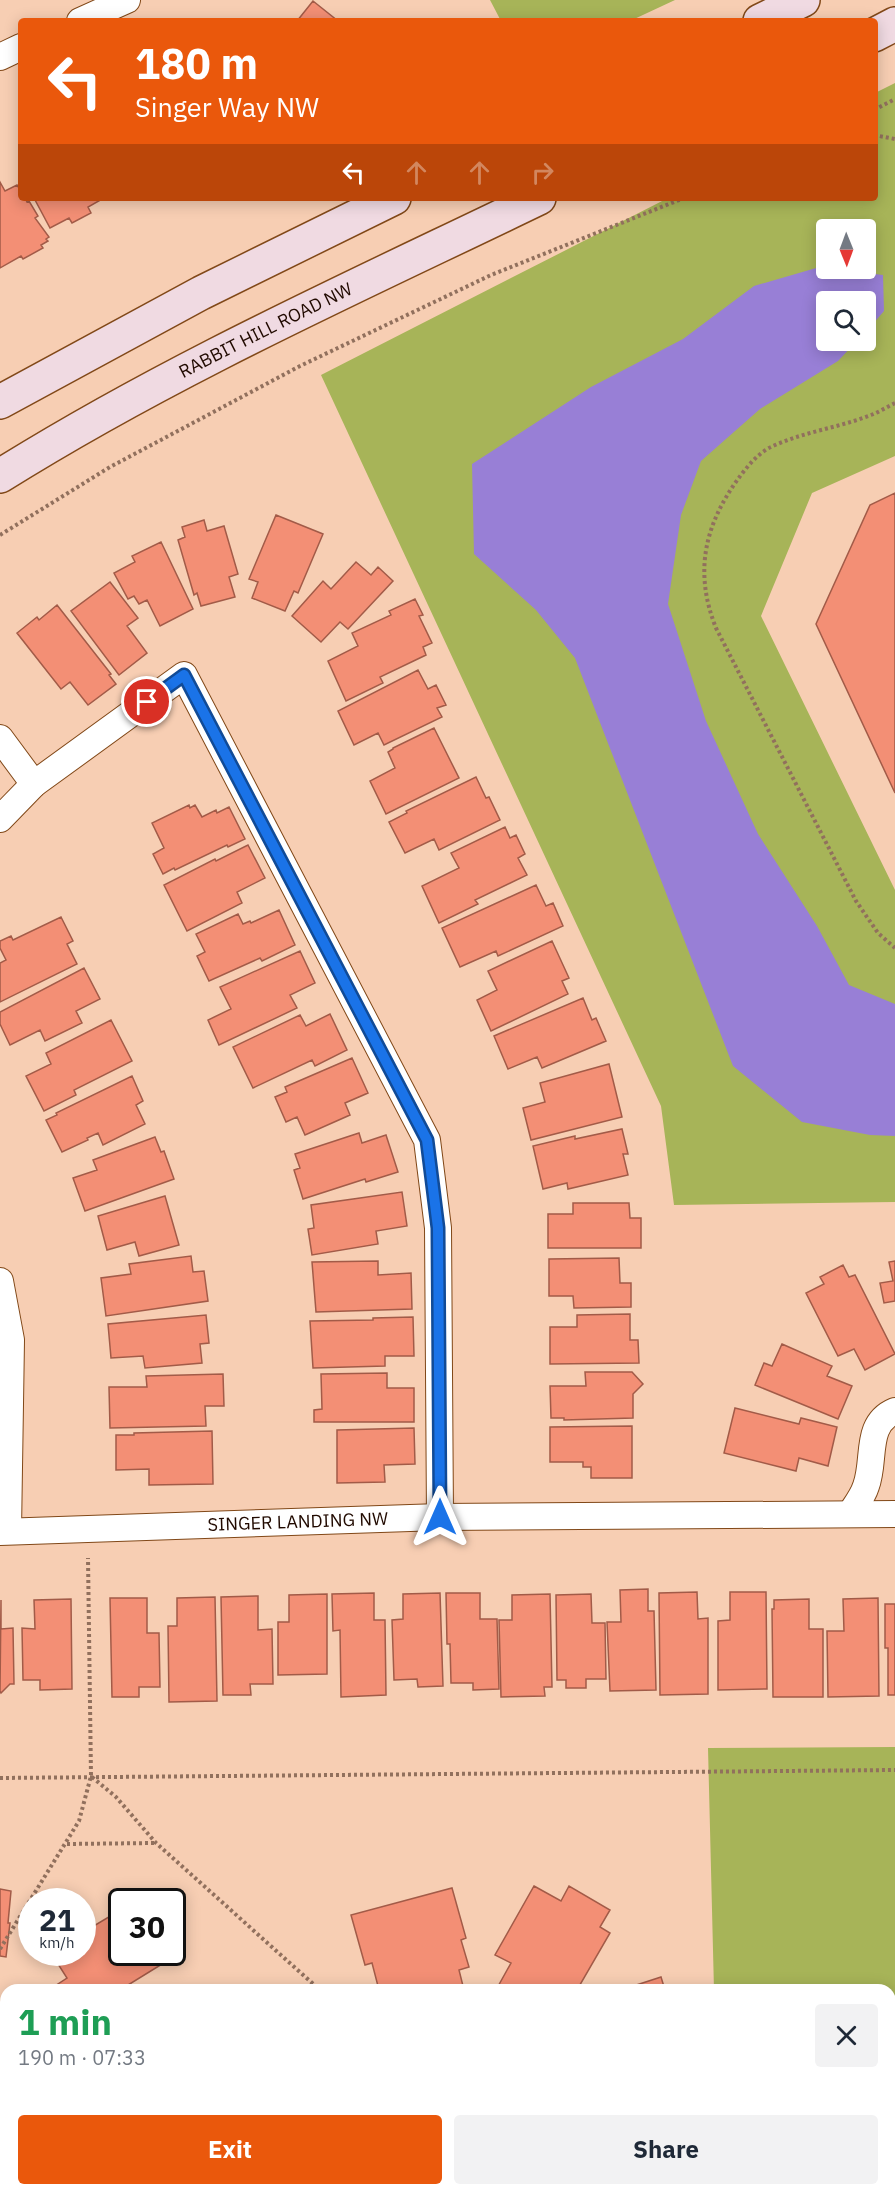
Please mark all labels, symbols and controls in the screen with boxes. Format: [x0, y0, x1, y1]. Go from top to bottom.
text: 180 m [135, 36, 258, 91]
icon: left [36, 42, 114, 120]
text: Singer Way NW [135, 89, 319, 124]
icon: left [337, 156, 370, 189]
icon: ahead [400, 156, 433, 189]
icon: ahead [463, 156, 496, 189]
icon: right [526, 156, 559, 189]
north arrow [816, 219, 876, 279]
map controls [816, 219, 876, 351]
street label: RABBIT HILL ROAD NW [175, 277, 356, 383]
button: search [816, 291, 876, 351]
pin [121, 676, 172, 727]
icon: arrive [130, 685, 163, 718]
position arrow [408, 1485, 472, 1549]
street label: SINGER LANDING NW [207, 1507, 388, 1536]
speed limit sign: 30 [108, 1888, 186, 1966]
text: 21 [39, 1900, 75, 1939]
text: km/h [39, 1933, 75, 1952]
text: 1 min [18, 1998, 112, 2045]
button: close [815, 2004, 878, 2067]
text: 190 m · 07:33 [18, 2044, 146, 2071]
button: Exit [18, 2115, 442, 2184]
button: Share [454, 2115, 878, 2184]

